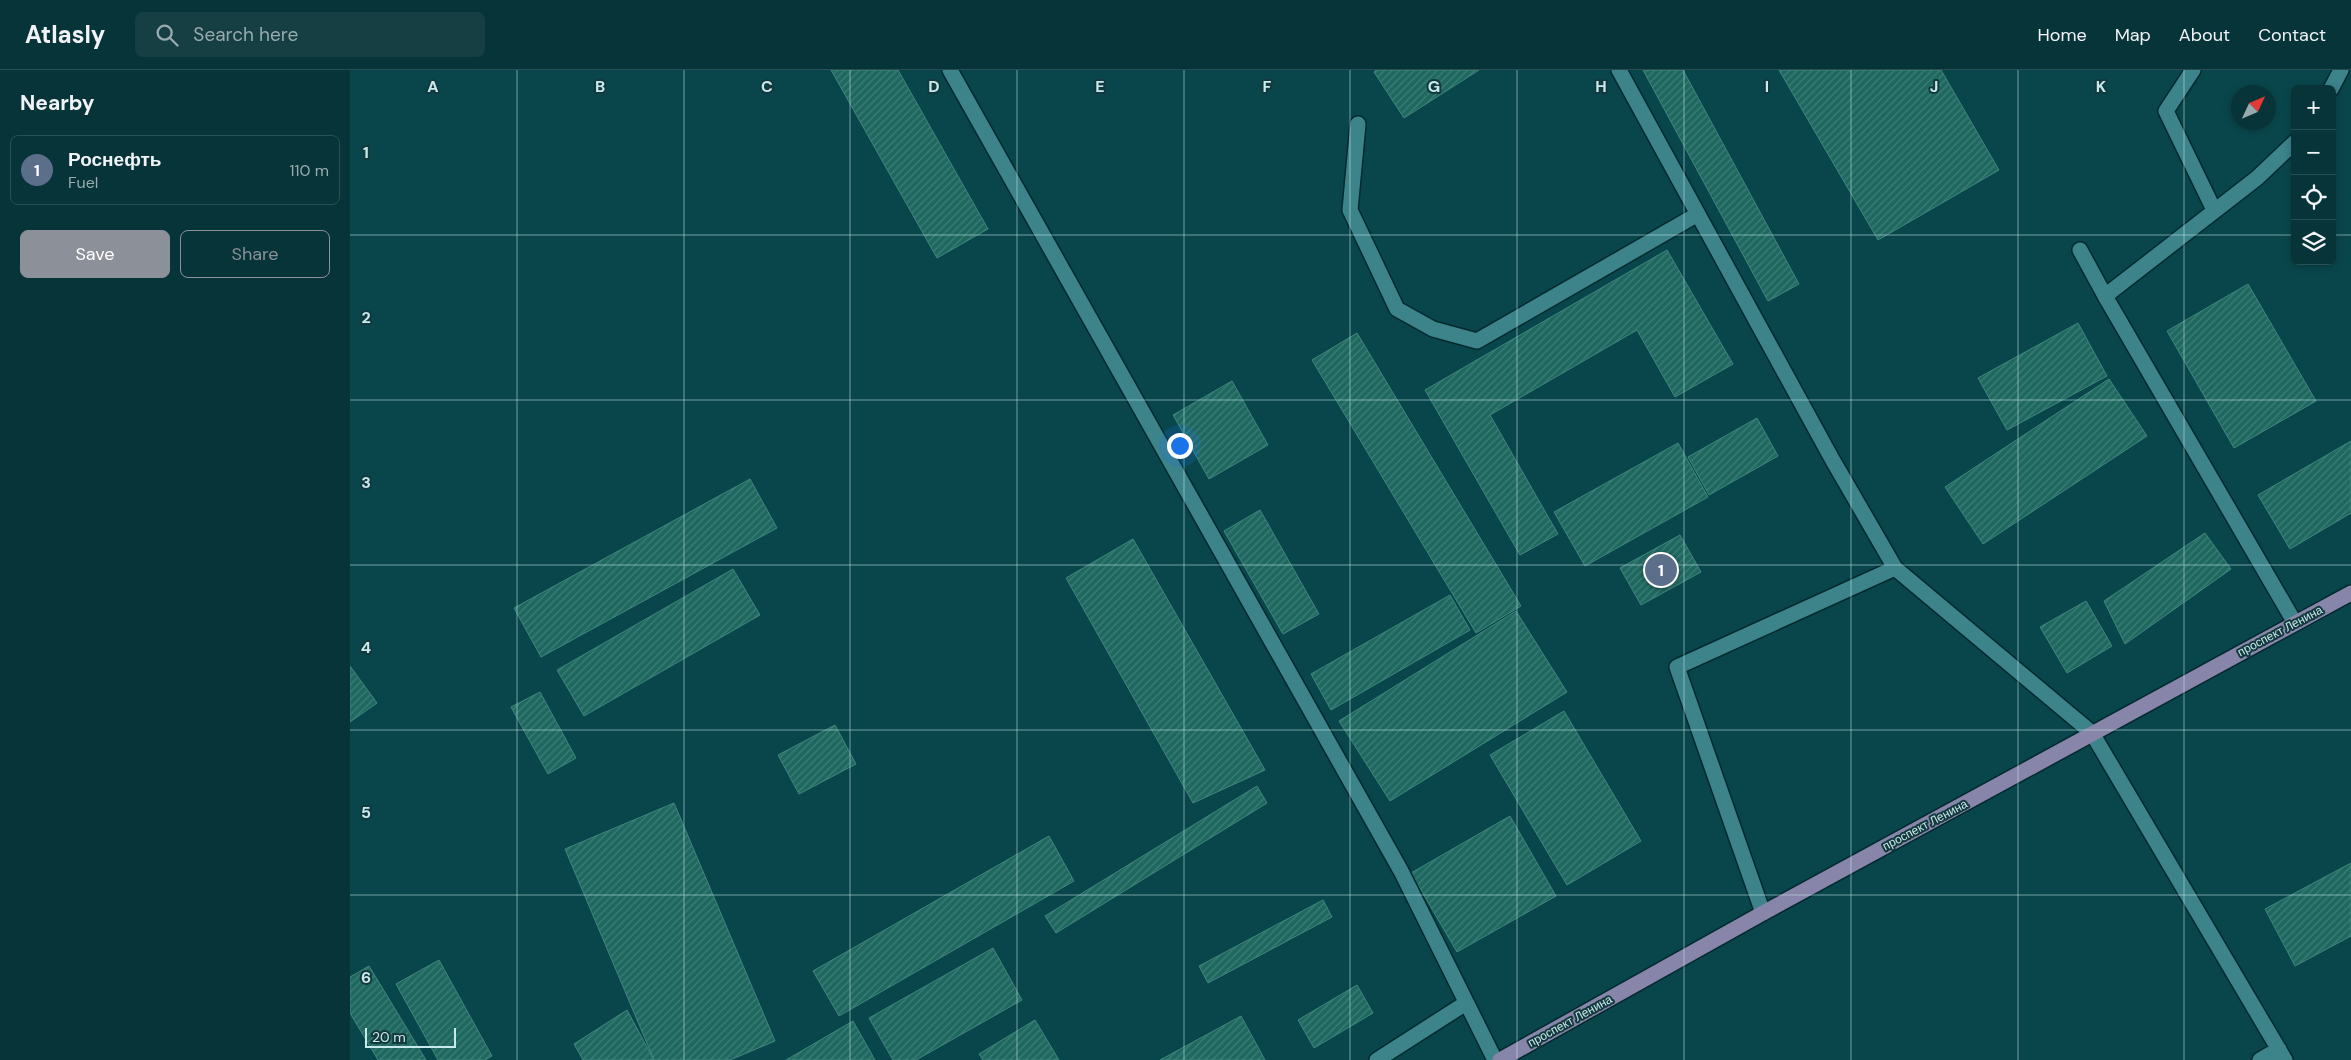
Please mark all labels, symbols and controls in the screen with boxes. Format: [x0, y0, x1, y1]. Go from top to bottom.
search box [135, 12, 485, 57]
text: Atlasly [25, 19, 105, 50]
icon: search [153, 21, 181, 49]
text: Search here [193, 22, 298, 47]
text: Home [2037, 23, 2087, 47]
text: Map [2115, 23, 2151, 47]
text: About [2179, 23, 2230, 47]
text: Contact [2258, 23, 2326, 47]
text: A [427, 76, 439, 97]
text: B [595, 76, 605, 97]
text: C [761, 76, 773, 97]
text: D [928, 76, 940, 97]
text: E [1095, 76, 1105, 97]
text: F [1263, 76, 1272, 97]
text: G [1428, 76, 1440, 97]
text: H [1595, 76, 1607, 97]
text: I [1765, 76, 1769, 97]
text: J [1930, 76, 1938, 97]
text: K [2096, 76, 2107, 97]
north arrow [2231, 85, 2276, 130]
map controls [2291, 85, 2336, 265]
button: + [2291, 85, 2336, 130]
text: Nearby [20, 89, 94, 117]
button: − [2291, 130, 2336, 175]
text: 1 [363, 142, 369, 163]
text: Роснефть [68, 147, 162, 172]
text: 1 [34, 160, 40, 181]
text: 110 m [290, 160, 329, 181]
text: Fuel [68, 172, 98, 193]
button: locate [2291, 175, 2336, 220]
button: layers [2291, 220, 2336, 265]
button: Save [20, 230, 170, 278]
button: Share [180, 230, 330, 278]
text: 2 [361, 307, 371, 328]
your location [1167, 433, 1193, 459]
text: 3 [361, 472, 371, 493]
pin: 1 [1645, 551, 1677, 589]
street label: проспект Ленина [2235, 602, 2326, 660]
text: 4 [361, 637, 371, 658]
street label: проспект Ленина [1880, 796, 1971, 854]
text: 5 [361, 802, 371, 823]
text: 6 [361, 967, 371, 988]
street label: проспект Ленина [1525, 991, 1615, 1051]
scale bar [365, 1025, 456, 1048]
text: 20 m [372, 1028, 406, 1046]

